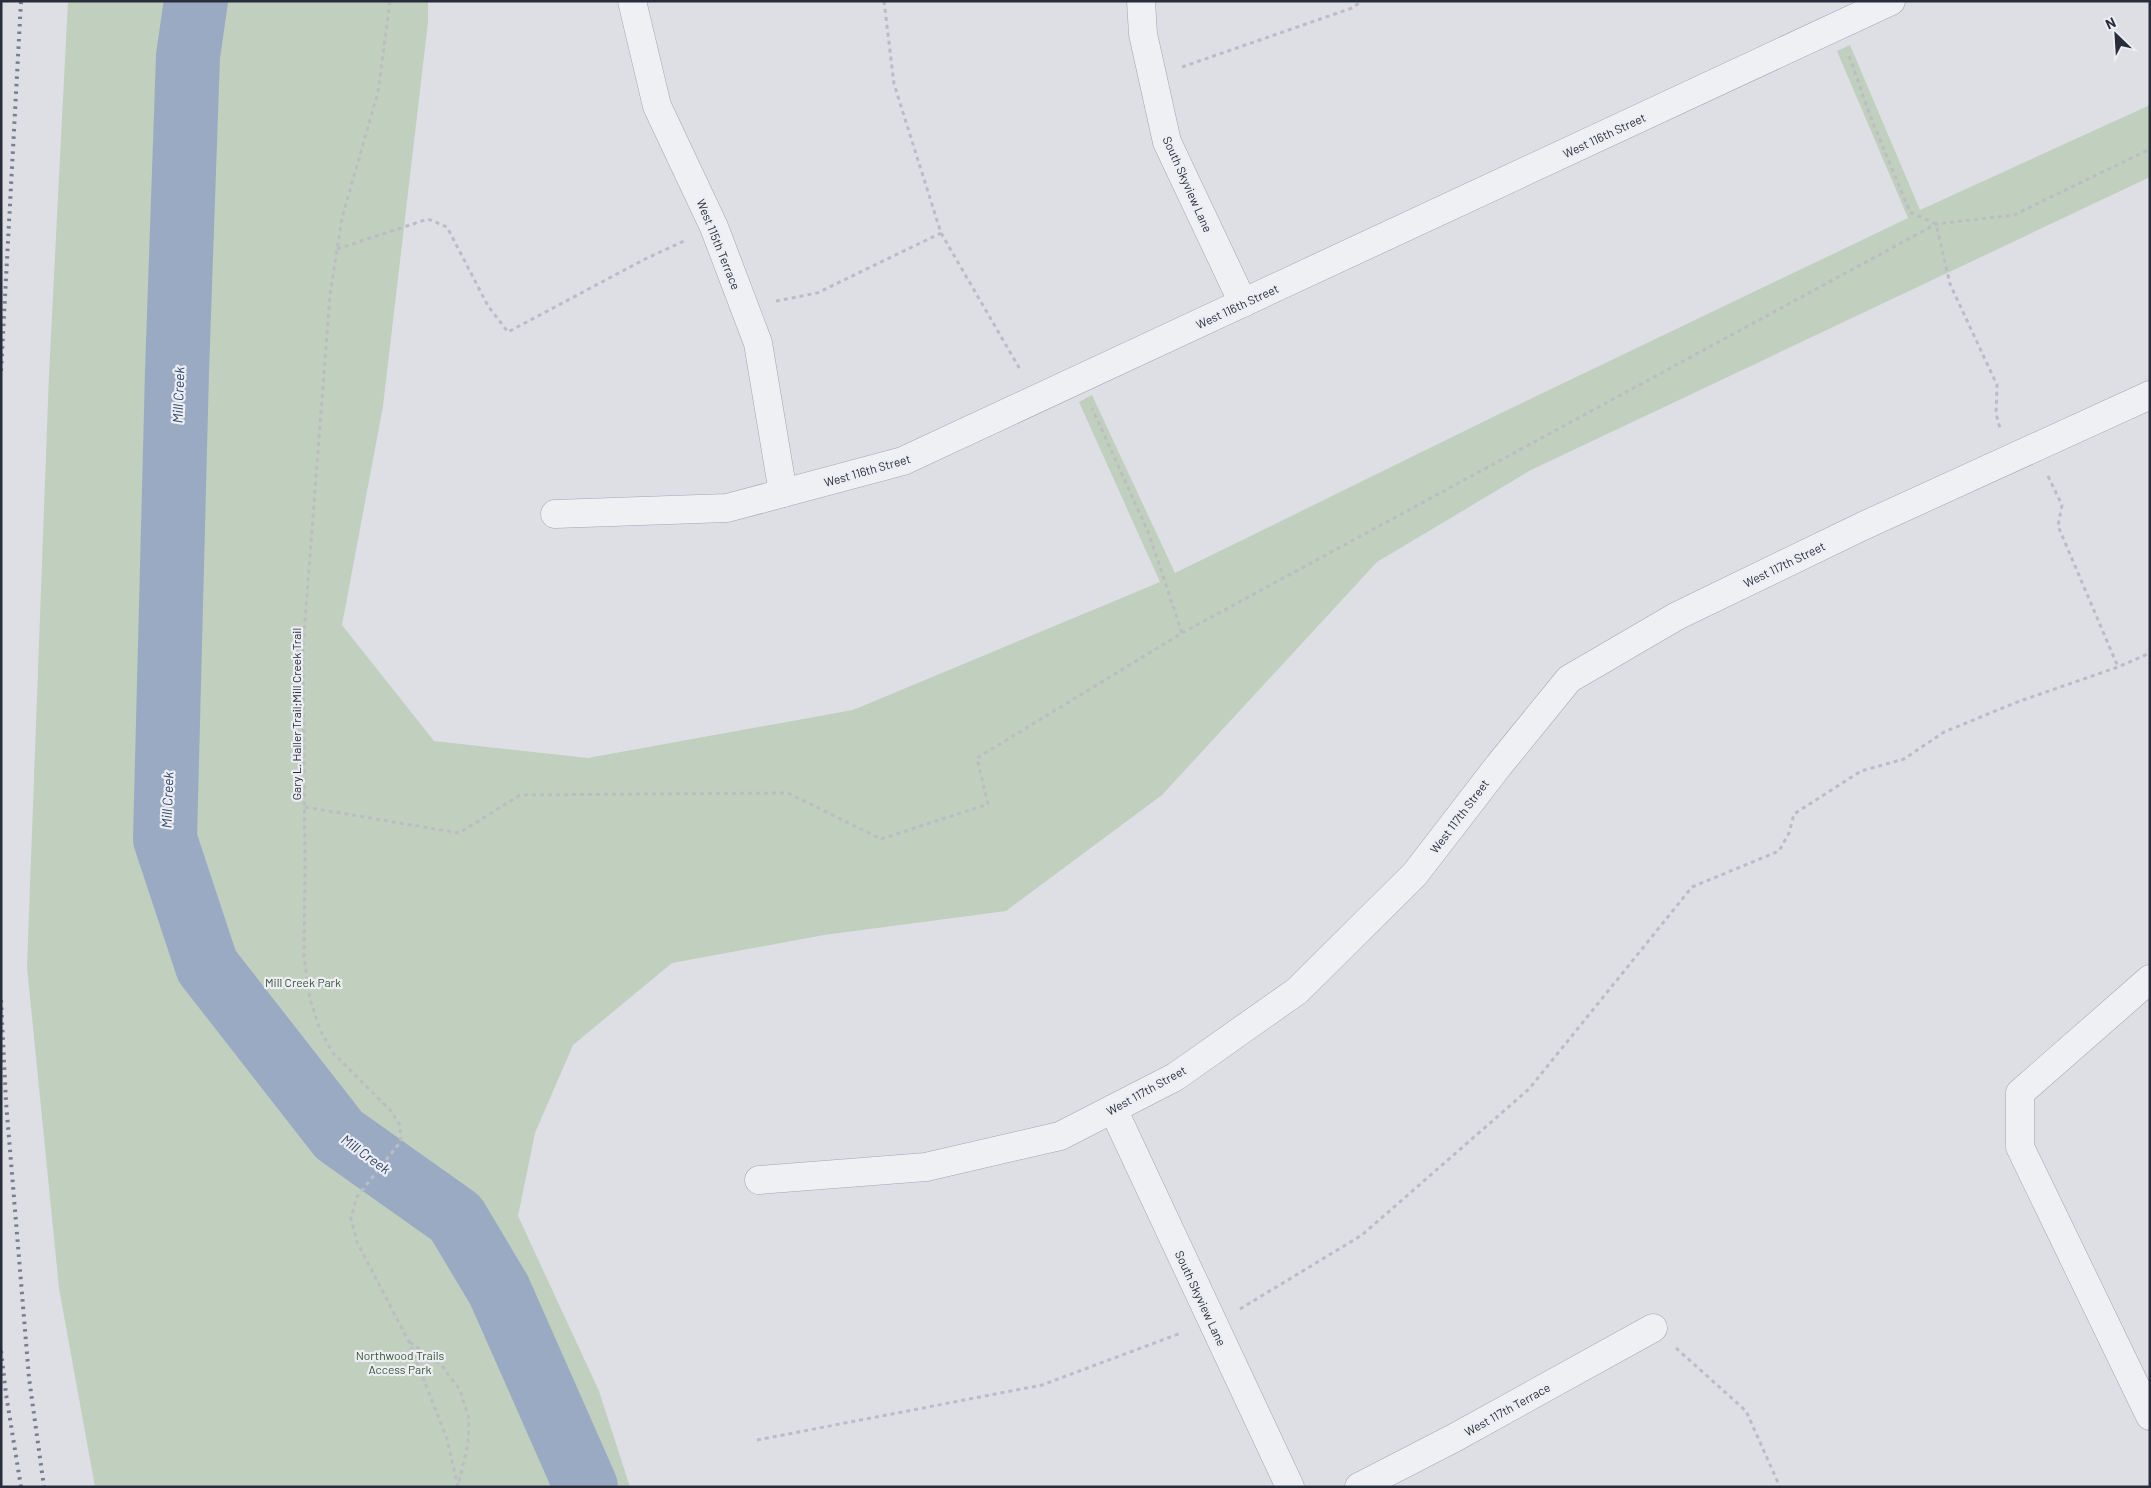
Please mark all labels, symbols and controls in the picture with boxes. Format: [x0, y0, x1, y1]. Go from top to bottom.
north arrow [2091, 10, 2141, 60]
text: N [2102, 13, 2118, 32]
street label: West 116th Street [1561, 110, 1647, 160]
street label: South Skyview Lane [1161, 134, 1215, 234]
street label: West 115th Terrace [694, 197, 744, 291]
street label: West 116th Street [1194, 281, 1280, 331]
water label: Mill Creek [169, 366, 187, 424]
street label: West 116th Street [822, 451, 912, 489]
street label: West 117th Street [1741, 538, 1827, 590]
street label: Gary L. Haller Trail;Mill Creek Trail [289, 628, 303, 800]
water label: Mill Creek [158, 771, 176, 829]
street label: West 117th Street [1427, 776, 1491, 856]
park label: Mill Creek Park [265, 975, 341, 989]
street label: West 117th Street [1104, 1062, 1188, 1118]
water label: Mill Creek [338, 1131, 394, 1178]
street label: South Skyview Lane [1173, 1248, 1229, 1348]
park label: Northwood Trails Access Park [356, 1348, 445, 1376]
street label: West 117th Terrace [1462, 1380, 1552, 1438]

